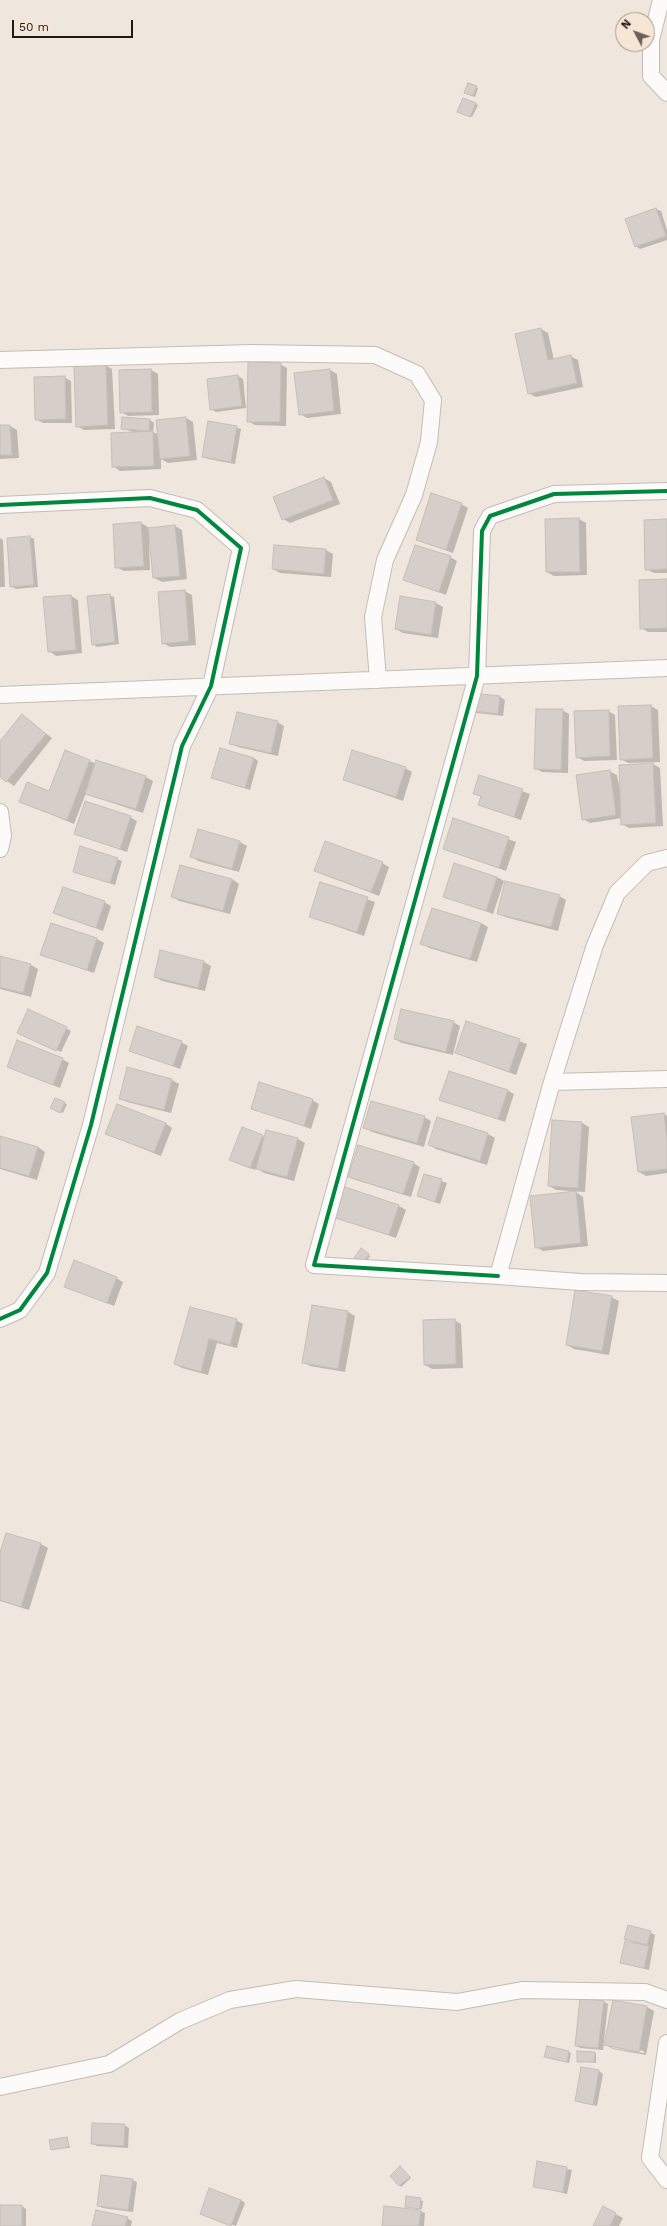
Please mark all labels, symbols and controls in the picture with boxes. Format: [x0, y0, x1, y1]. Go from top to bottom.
scale bar [14, 12, 135, 38]
north arrow [615, 12, 655, 52]
text: N [619, 17, 634, 32]
text: 50 m [19, 20, 49, 34]

